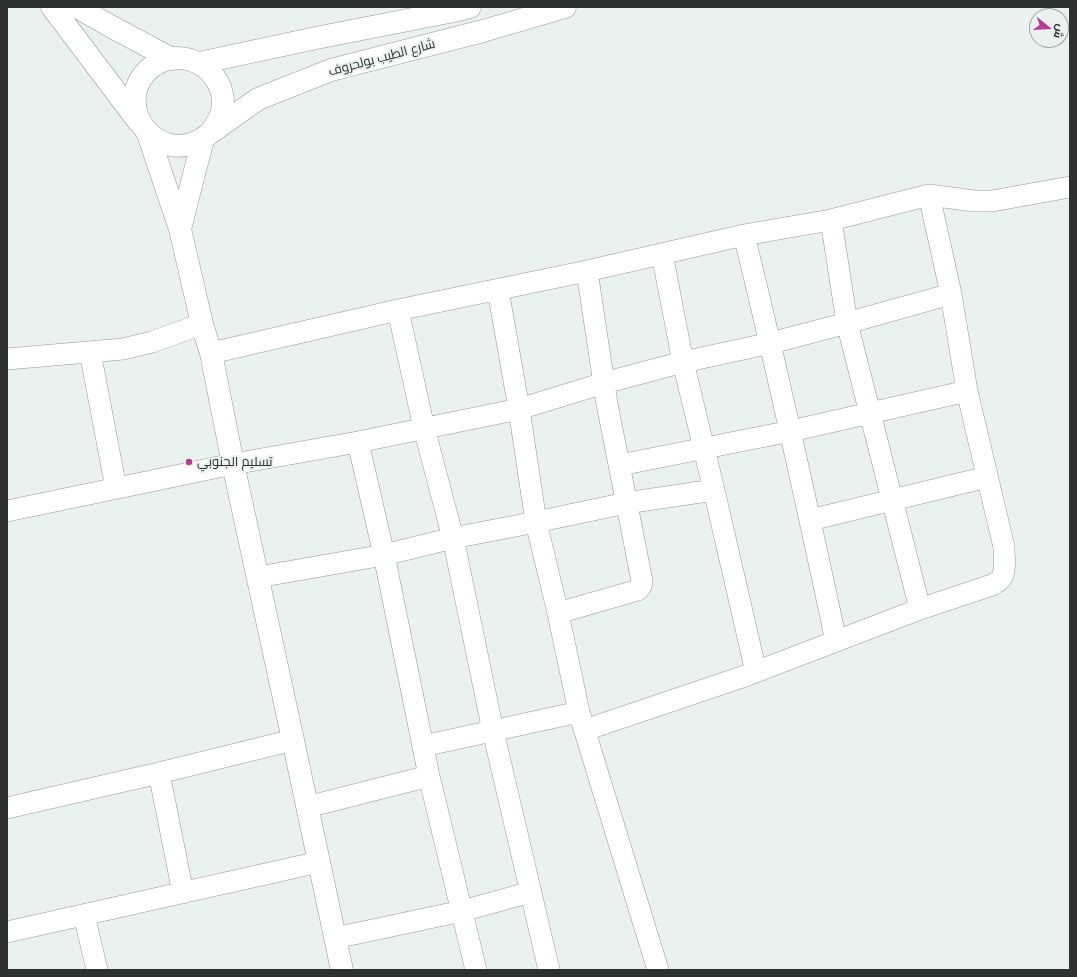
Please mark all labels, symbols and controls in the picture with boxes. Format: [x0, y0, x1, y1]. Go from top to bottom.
north arrow [1029, 8, 1069, 48]
text: ش [1051, 23, 1068, 40]
street label: شارع الطيب بولحروف [327, 36, 437, 80]
place label: تسليم الجنوبي [197, 454, 273, 470]
marker: تسليم الجنوبي [184, 457, 194, 467]

